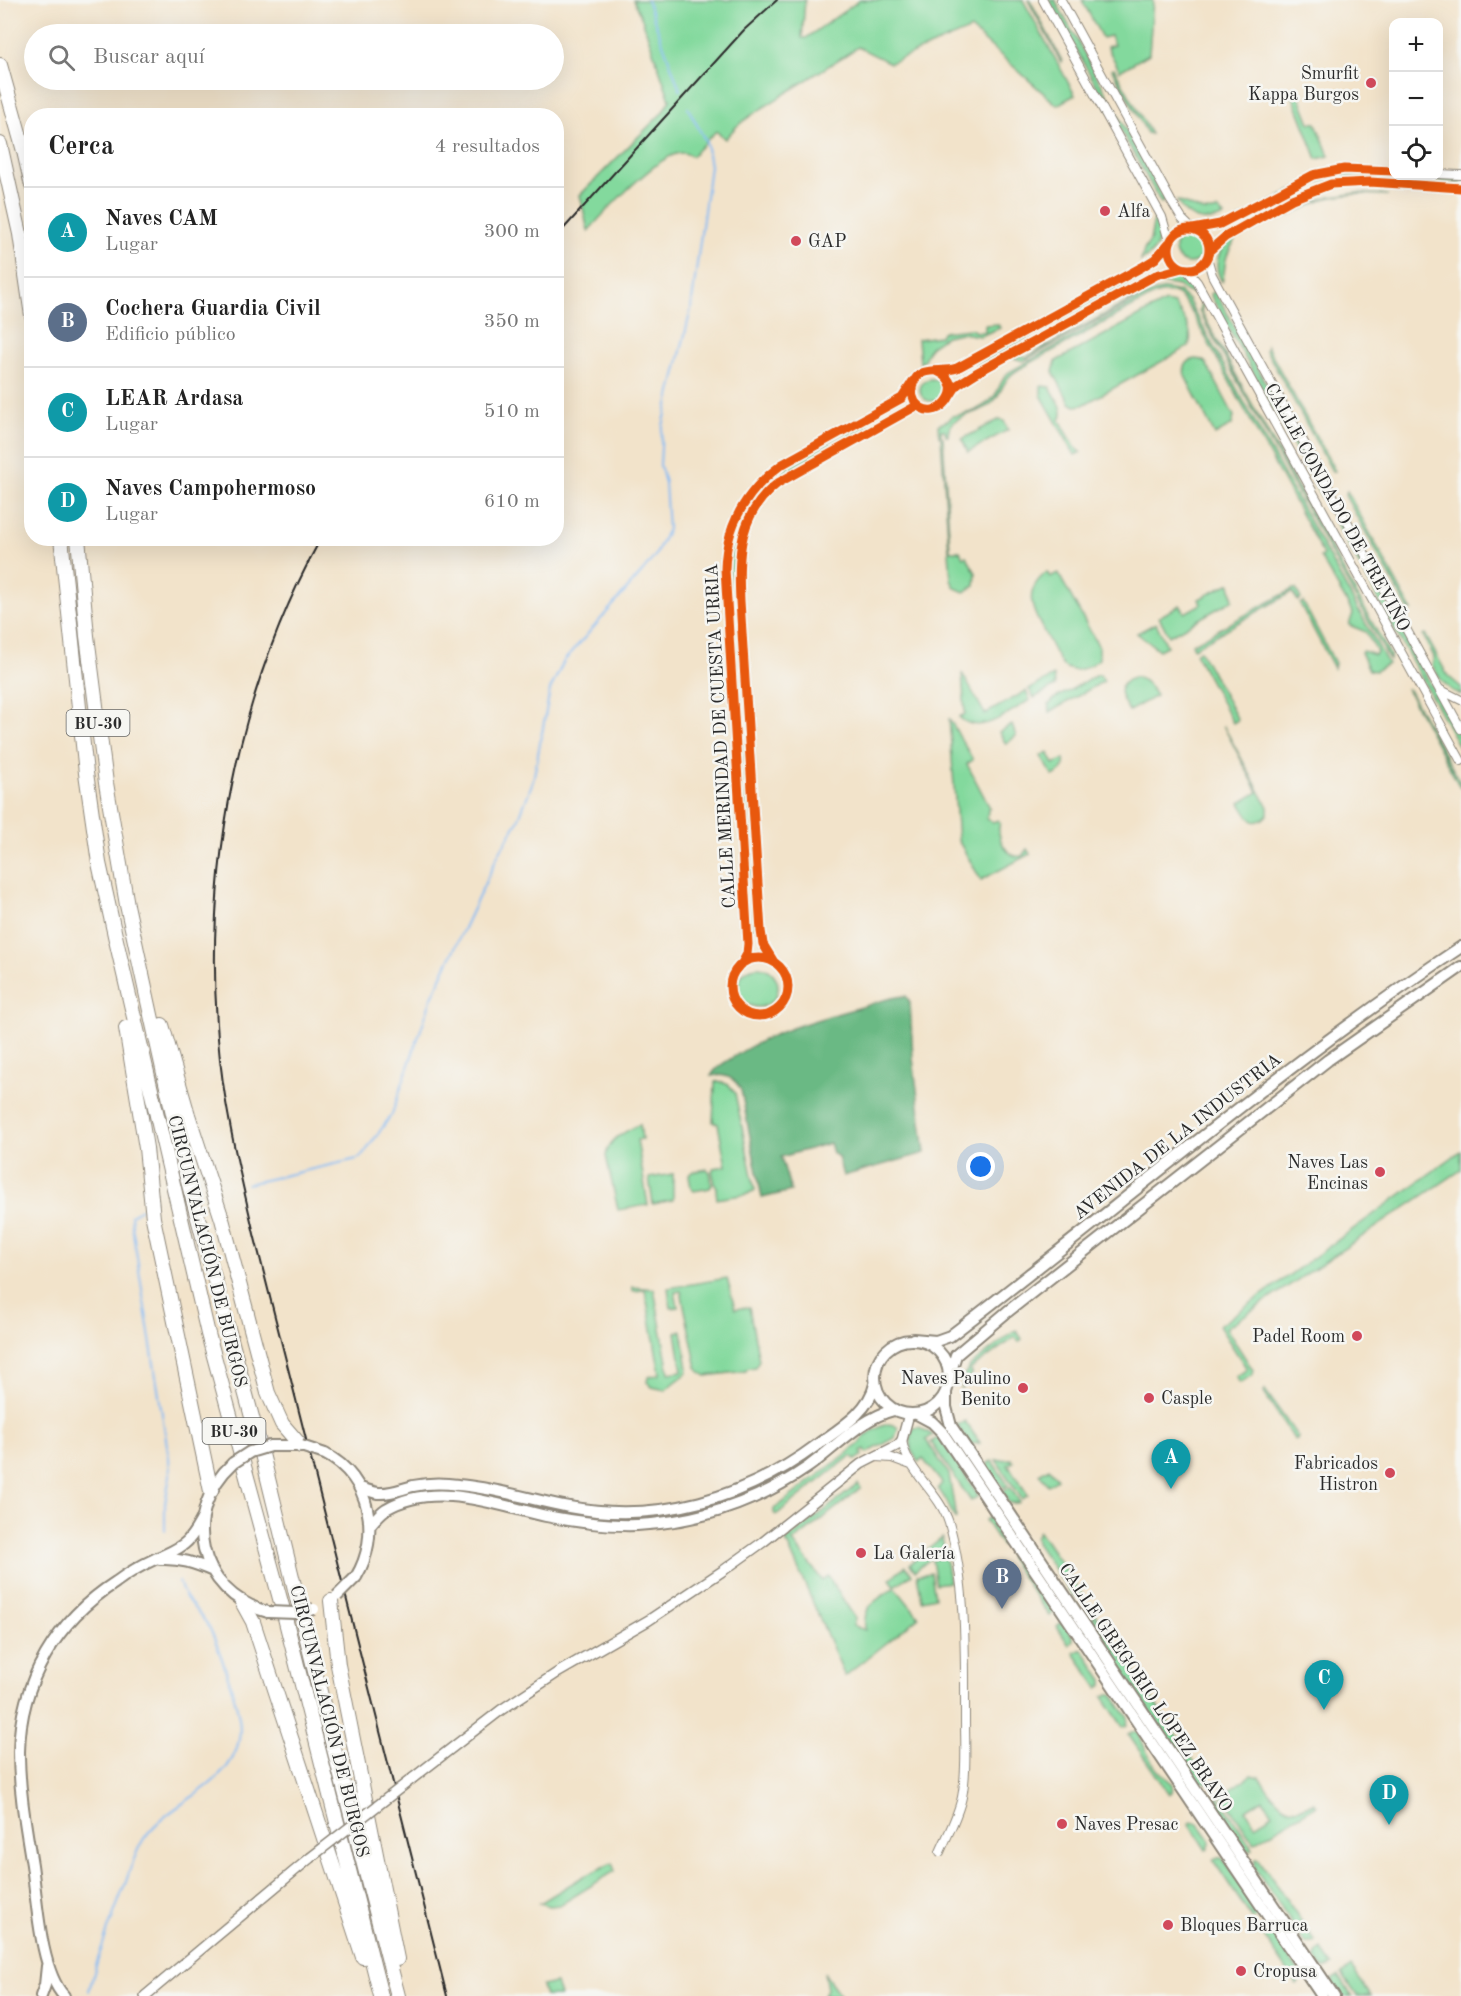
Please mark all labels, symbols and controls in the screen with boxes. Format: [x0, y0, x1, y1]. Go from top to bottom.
map controls [1389, 18, 1443, 180]
button: + [1389, 18, 1443, 72]
search box [24, 24, 564, 90]
icon: search [45, 41, 78, 74]
text: Buscar aquí [93, 46, 205, 68]
place label: Smurfit Kappa Burgos [1248, 65, 1359, 104]
button: − [1389, 72, 1443, 126]
marker: Smurfit Kappa Burgos [1364, 76, 1378, 90]
button: locate [1389, 126, 1443, 180]
text: Cerca [48, 134, 114, 160]
text: 4 resultados [435, 137, 540, 157]
place label: Alfa [1117, 203, 1151, 221]
marker: Alfa [1098, 204, 1112, 218]
text: Naves CAM [105, 208, 218, 230]
text: A [60, 222, 75, 242]
text: 300 m [484, 222, 540, 242]
place label: GAP [808, 233, 846, 251]
marker: GAP [789, 234, 803, 248]
text: Lugar [105, 235, 158, 255]
text: Cochera Guardia Civil [105, 298, 321, 320]
text: B [60, 312, 75, 332]
text: 350 m [484, 312, 540, 332]
text: Edificio público [105, 325, 236, 345]
street label: CALLE CONDADO DE TREVIÑO [1261, 378, 1417, 634]
text: LEAR Ardasa [105, 388, 244, 410]
text: C [61, 402, 74, 422]
text: 510 m [484, 402, 540, 422]
text: Lugar [105, 415, 158, 435]
text: Naves Campohermoso [105, 478, 316, 500]
text: D [60, 492, 75, 512]
text: 610 m [484, 492, 540, 512]
text: Lugar [105, 505, 158, 525]
street label: CALLE MERINDAD DE CUESTA URRIA [703, 563, 739, 909]
road number: BU-30 [66, 710, 130, 736]
street label: AVENIDA DE LA INDUSTRIA [1070, 1050, 1285, 1223]
street label: CIRCUNVALACIÓN DE BURGOS [164, 1112, 254, 1389]
your location [966, 1152, 995, 1181]
place label: Naves Las Encinas [1287, 1154, 1368, 1193]
marker: Naves Las Encinas [1373, 1165, 1387, 1179]
place label: Padel Room [1252, 1328, 1345, 1346]
marker: Padel Room [1350, 1329, 1364, 1343]
place label: Naves Paulino Benito [901, 1370, 1011, 1409]
marker: Naves Paulino Benito [1016, 1381, 1030, 1395]
place label: Casple [1161, 1390, 1212, 1408]
marker: Casple [1142, 1391, 1156, 1405]
road number: BU-30 [202, 1418, 266, 1444]
pin: A [1152, 1440, 1190, 1489]
place label: Fabricados Histron [1294, 1455, 1378, 1494]
marker: Fabricados Histron [1383, 1466, 1397, 1480]
place label: La Galería [873, 1545, 955, 1563]
marker: La Galería [854, 1546, 868, 1560]
street label: CALLE GREGORIO LÓPEZ BRAVO [1055, 1557, 1239, 1815]
pin: B [982, 1560, 1022, 1609]
street label: CIRCUNVALACIÓN DE BURGOS [286, 1582, 376, 1859]
pin: C [1304, 1660, 1344, 1710]
pin: D [1370, 1776, 1408, 1825]
place label: Naves Presac [1074, 1816, 1179, 1834]
marker: Naves Presac [1055, 1817, 1069, 1831]
place label: Bloques Barruca [1180, 1917, 1309, 1935]
marker: Bloques Barruca [1161, 1918, 1175, 1932]
place label: Cropusa [1253, 1963, 1317, 1981]
marker: Cropusa [1234, 1964, 1248, 1978]

